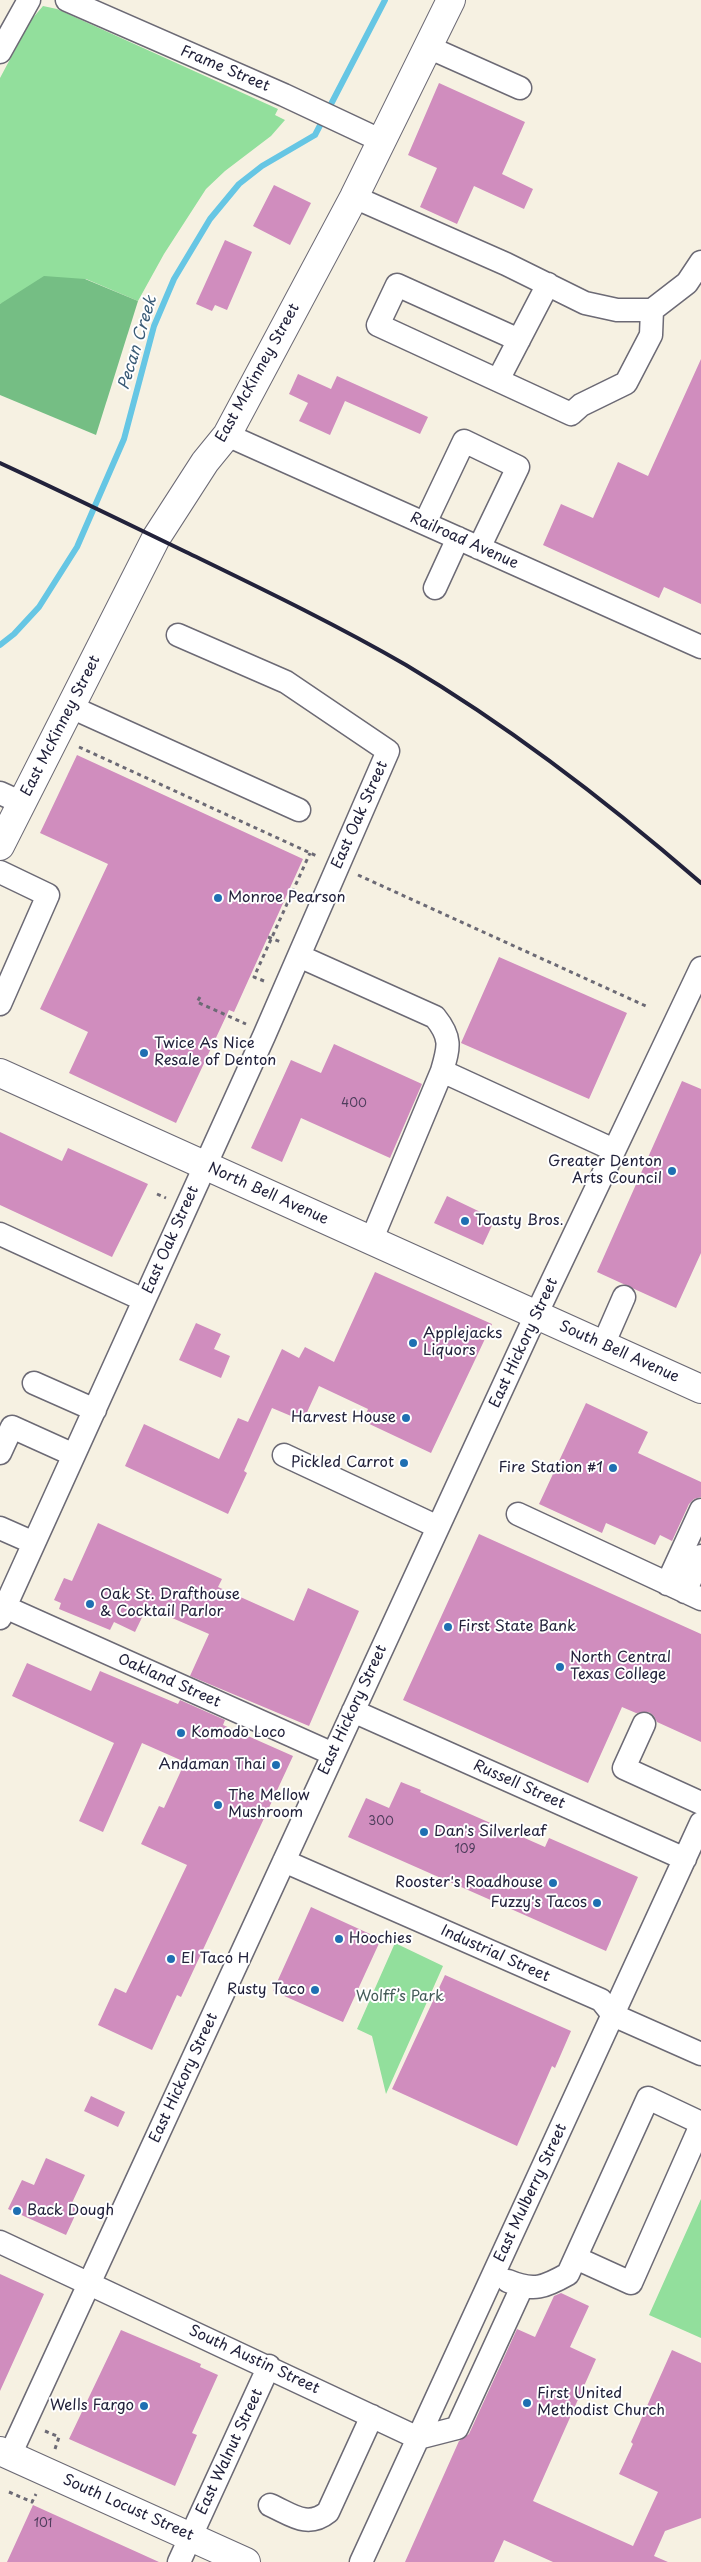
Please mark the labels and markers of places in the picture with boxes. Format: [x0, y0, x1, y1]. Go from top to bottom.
place label: Monroe Pearson [228, 889, 346, 907]
marker: Monroe Pearson [212, 892, 224, 904]
place label: Twice As Nice Resale of Denton [154, 1035, 276, 1070]
marker: Twice As Nice Resale of Denton [138, 1047, 150, 1059]
place label: Greater Denton Arts Council [548, 1153, 662, 1188]
marker: Greater Denton Arts Council [666, 1165, 678, 1177]
place label: Toasty Bros. [475, 1212, 564, 1230]
marker: Toasty Bros. [459, 1215, 471, 1227]
place label: Applejacks Liquors [423, 1325, 502, 1360]
marker: Applejacks Liquors [407, 1337, 419, 1349]
place label: Harvest House [291, 1409, 396, 1427]
marker: Harvest House [400, 1412, 412, 1424]
place label: Pickled Carrot [291, 1454, 394, 1472]
marker: Pickled Carrot [398, 1457, 410, 1469]
place label: Fire Station #1 [498, 1459, 603, 1477]
marker: Fire Station #1 [607, 1462, 619, 1474]
place label: Oak St. Drafthouse & Cocktail Parlor [100, 1586, 240, 1621]
marker: Oak St. Drafthouse & Cocktail Parlor [84, 1598, 96, 1610]
place label: First State Bank [458, 1618, 576, 1636]
marker: First State Bank [442, 1621, 454, 1633]
place label: North Central Texas College [570, 1649, 671, 1684]
marker: North Central Texas College [554, 1661, 566, 1673]
place label: Komodo Loco [191, 1724, 286, 1742]
marker: Komodo Loco [175, 1727, 187, 1739]
place label: Andaman Thai [158, 1756, 266, 1774]
marker: Andaman Thai [270, 1759, 282, 1771]
place label: The Mellow Mushroom [228, 1787, 310, 1822]
marker: The Mellow Mushroom [212, 1799, 224, 1811]
place label: Dan's Silverleaf [434, 1823, 546, 1841]
marker: Dan's Silverleaf [418, 1826, 430, 1838]
place label: Rooster's Roadhouse [395, 1874, 543, 1892]
marker: Rooster's Roadhouse [547, 1877, 559, 1889]
place label: Fuzzy's Tacos [491, 1894, 587, 1912]
marker: Fuzzy's Tacos [591, 1897, 603, 1909]
place label: Hoochies [349, 1930, 412, 1948]
marker: Hoochies [333, 1933, 345, 1945]
place label: El Taco H [181, 1950, 249, 1968]
marker: El Taco H [165, 1953, 177, 1965]
place label: Rusty Taco [227, 1981, 305, 1999]
marker: Rusty Taco [309, 1984, 321, 1996]
place label: Back Dough [27, 2202, 114, 2220]
marker: Back Dough [11, 2205, 23, 2217]
place label: First United Methodist Church [537, 2385, 665, 2420]
place label: Wells Fargo [50, 2397, 134, 2415]
marker: First United Methodist Church [521, 2397, 533, 2409]
marker: Wells Fargo [138, 2400, 150, 2412]

